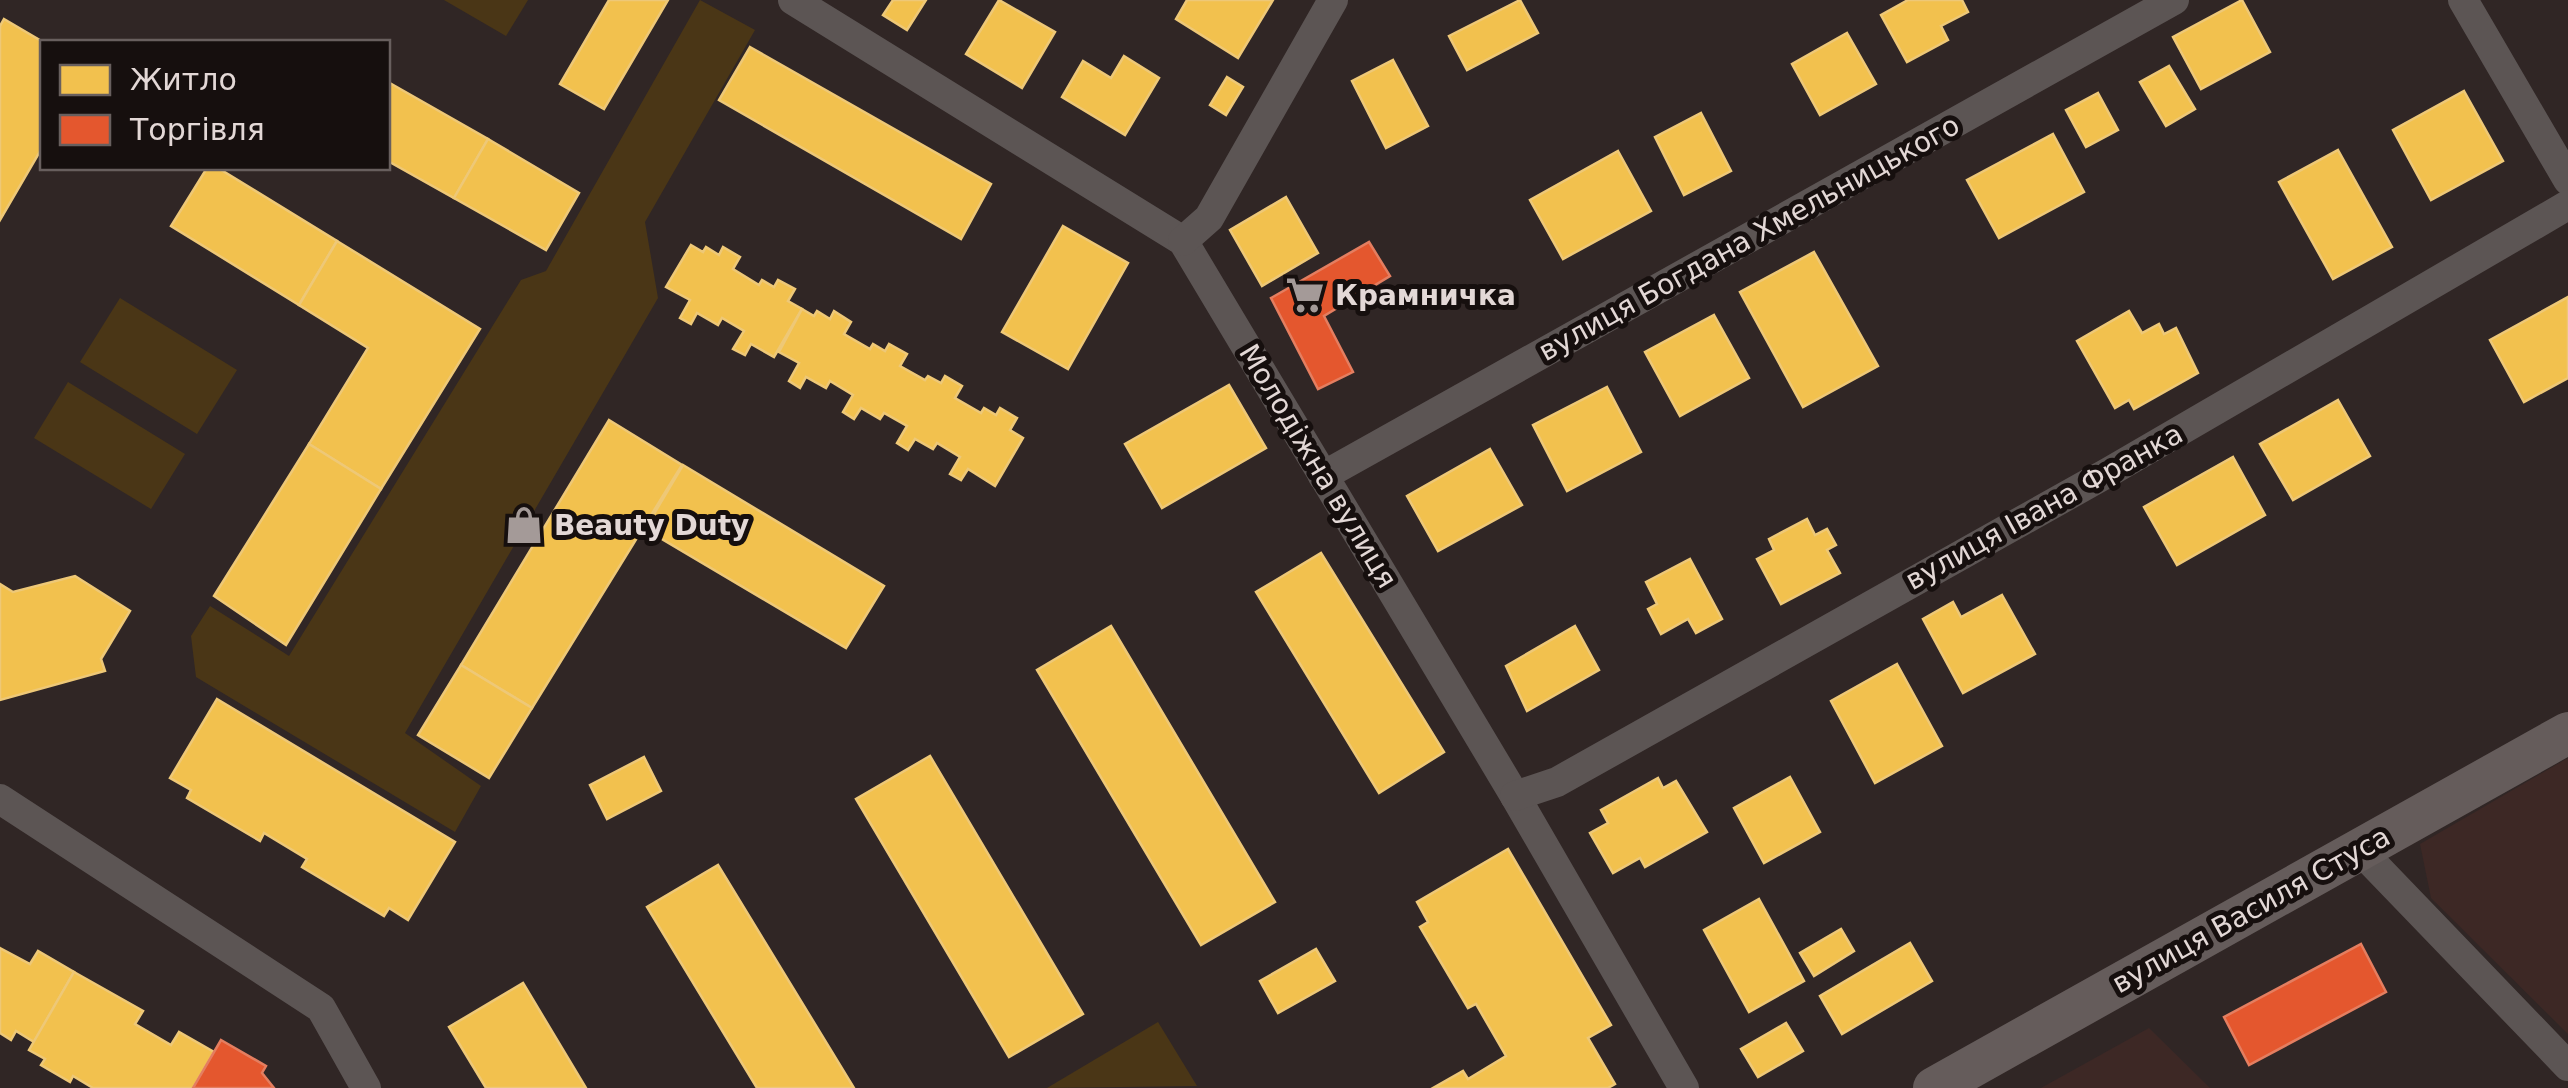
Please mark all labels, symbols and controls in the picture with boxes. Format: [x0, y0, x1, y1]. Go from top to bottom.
legend [40, 40, 390, 170]
text: Житло [130, 62, 237, 97]
street label: вулиця Богдана Хмельницького [1533, 108, 1965, 368]
text: Торгівля [129, 112, 265, 147]
supermarket icon: Крамничка [1284, 274, 1326, 316]
place label: Крамничка [1335, 279, 1516, 312]
street label: Молодіжна вулиця [1232, 338, 1404, 594]
street label: вулиця Івана Франка [1900, 417, 2188, 597]
shop icon: Beauty Duty [503, 504, 545, 546]
place label: Beauty Duty [554, 509, 749, 542]
street label: вулиця Василя Стуса [2106, 820, 2396, 1000]

